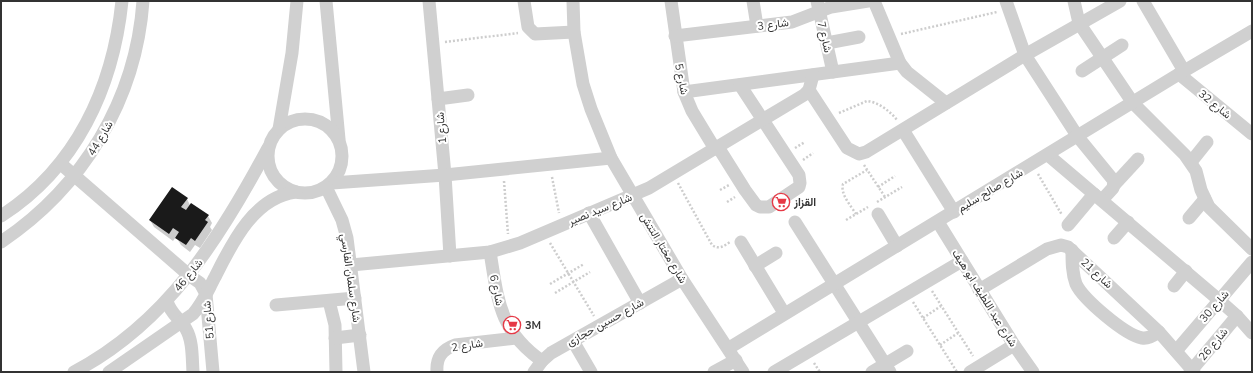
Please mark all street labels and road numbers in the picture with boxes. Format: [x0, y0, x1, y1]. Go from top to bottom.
street label: شارع 3 [756, 15, 790, 34]
street label: شارع 7 [814, 20, 835, 54]
street label: شارع 5 [671, 62, 692, 96]
street label: شارع 32 [1195, 87, 1234, 122]
street label: شارع 1 [433, 111, 450, 144]
street label: شارع 44 [84, 118, 117, 158]
street label: شارع صالح سليم [955, 165, 1026, 216]
street label: شارع سيد نصير [565, 190, 635, 229]
street label: شارع مختار التتش [637, 210, 691, 286]
street label: شارع سلمان الفارسي [335, 233, 364, 324]
street label: شارع عبد اللطيف ابو هيف [948, 247, 1021, 350]
street label: شارع 21 [1078, 255, 1116, 292]
street label: شارع 46 [171, 256, 206, 295]
street label: شارع 6 [486, 273, 507, 307]
street label: شارع 30 [1196, 287, 1233, 326]
street label: شارع حسين حجازى [564, 295, 647, 350]
street label: شارع 51 [199, 300, 218, 340]
street label: شارع 26 [1195, 325, 1232, 364]
street label: شارع 2 [450, 336, 484, 355]

